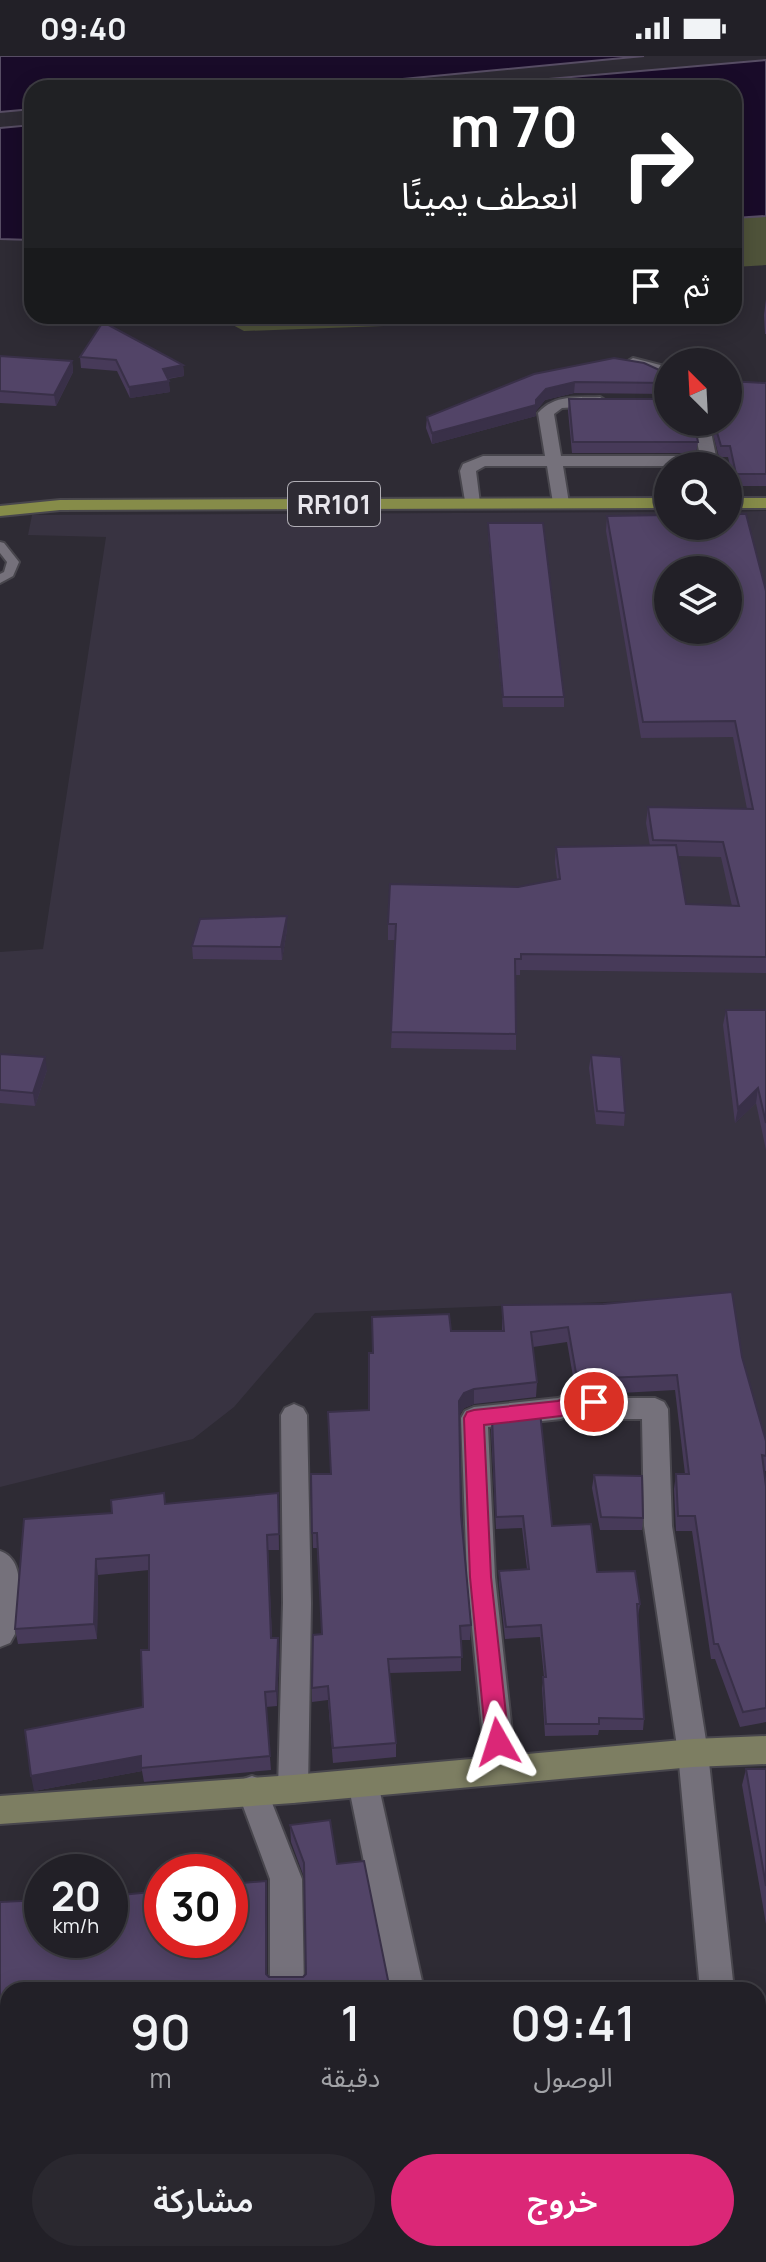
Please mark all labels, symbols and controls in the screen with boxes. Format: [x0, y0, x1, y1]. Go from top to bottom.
text: 09:40 [40, 8, 127, 49]
text: 70 m [450, 87, 578, 164]
icon: right [606, 112, 710, 216]
text: انعطف يمينًا [401, 171, 578, 220]
icon: arrive [624, 264, 668, 308]
text: ثم [684, 264, 710, 305]
north arrow [654, 348, 742, 436]
map controls [654, 348, 742, 644]
button: search [654, 452, 742, 540]
road number: RR101 [288, 482, 380, 526]
button: layers [654, 556, 742, 644]
pin [560, 1368, 628, 1436]
icon: arrive [572, 1380, 616, 1424]
position arrow [456, 1700, 540, 1784]
speed limit sign: 30 [144, 1854, 248, 1958]
text: 20 [51, 1868, 101, 1923]
text: km/h [53, 1912, 99, 1939]
text: 1 [340, 1990, 361, 2055]
text: 09:41 [510, 1990, 636, 2055]
text: 90 [130, 1999, 191, 2064]
text: دقيقة [321, 2059, 380, 2095]
text: الوصول [534, 2059, 613, 2095]
text: m [149, 2060, 172, 2096]
button: مشاركة [32, 2154, 375, 2246]
button: خروج [391, 2154, 734, 2246]

